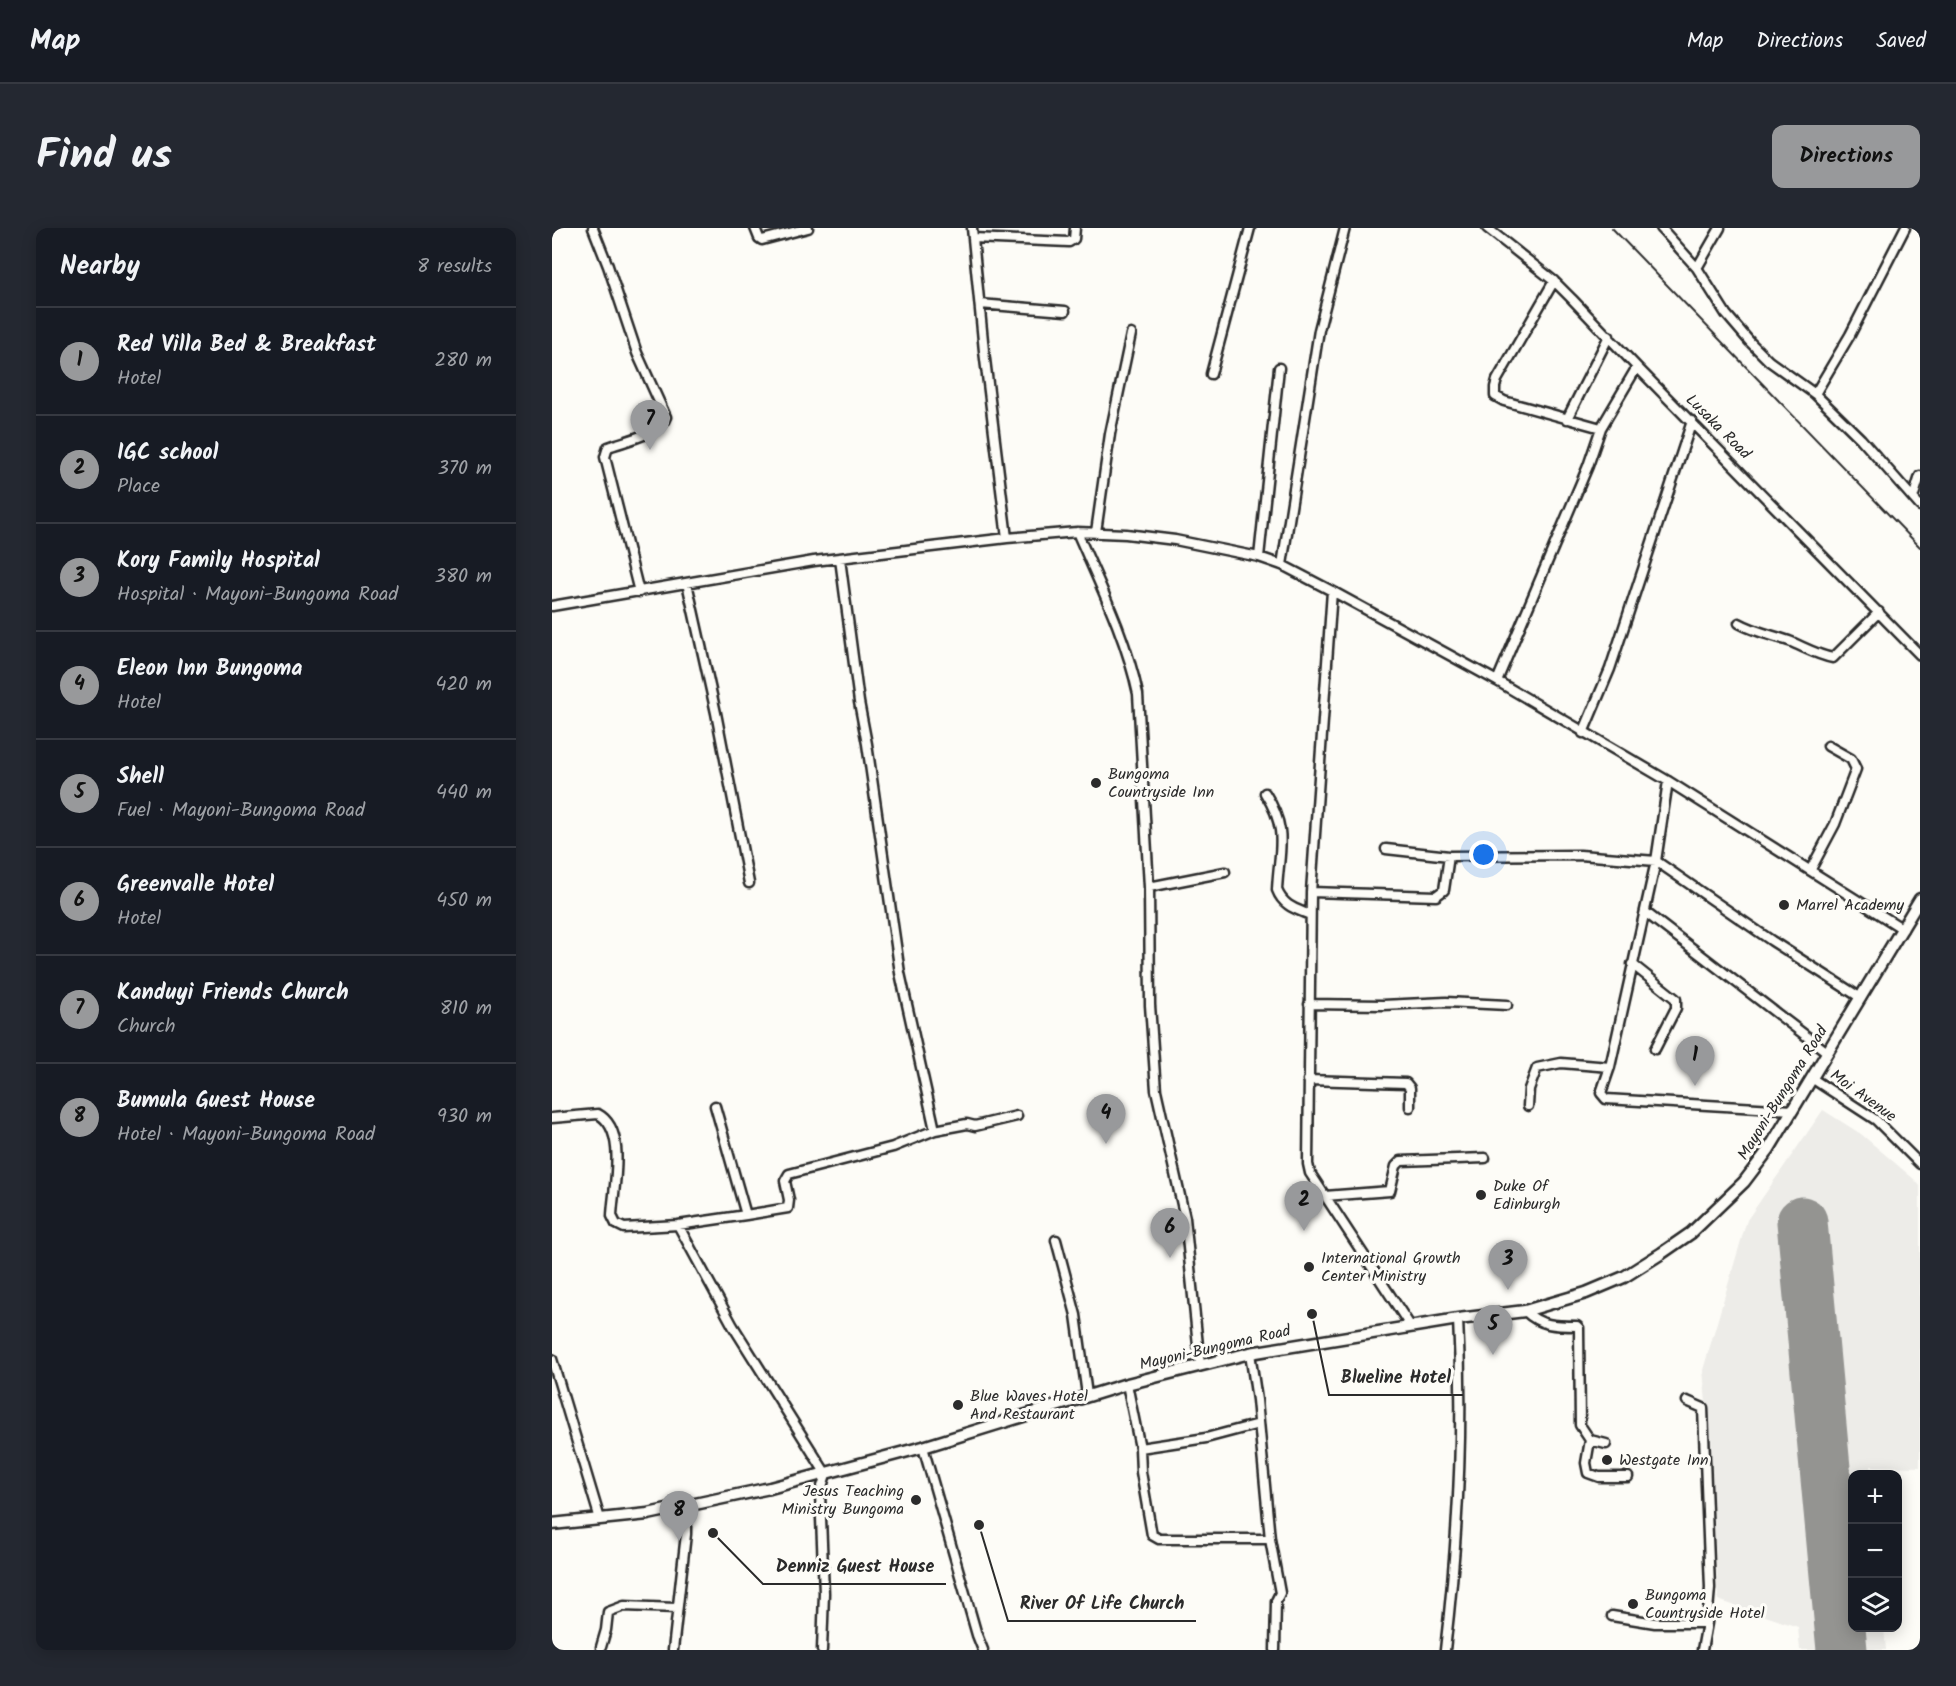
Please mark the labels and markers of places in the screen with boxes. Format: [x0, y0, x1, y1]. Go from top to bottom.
pin: 7 [630, 400, 670, 450]
place label: Bungoma Countryside Inn [1108, 762, 1214, 805]
marker: Bungoma Countryside Inn [1089, 776, 1103, 790]
place label: Marrel Academy [1796, 893, 1905, 918]
marker: Marrel Academy [1777, 898, 1791, 912]
pin: 1 [1676, 1036, 1714, 1086]
pin: 4 [1086, 1094, 1126, 1144]
place label: Duke Of Edinburgh [1493, 1174, 1560, 1217]
pin: 2 [1284, 1182, 1323, 1231]
marker: Duke Of Edinburgh [1474, 1188, 1488, 1202]
pin: 6 [1150, 1208, 1190, 1258]
pin: 3 [1488, 1240, 1528, 1290]
place label: International Growth Center Ministry [1321, 1246, 1461, 1289]
marker: International Growth Center Ministry [1302, 1260, 1316, 1274]
pin: 5 [1474, 1306, 1512, 1355]
callout: Blueline Hotel [1329, 1359, 1463, 1395]
place label: Blue Waves Hotel And Restaurant [970, 1384, 1088, 1427]
marker: Blue Waves Hotel And Restaurant [951, 1398, 965, 1412]
place label: Westgate Inn [1619, 1448, 1709, 1473]
marker: Westgate Inn [1600, 1453, 1614, 1467]
place label: Jesus Teaching Ministry Bungoma [782, 1479, 904, 1522]
pin: 8 [660, 1492, 698, 1541]
marker: Jesus Teaching Ministry Bungoma [909, 1493, 923, 1507]
callout: Denniz Guest House [763, 1548, 946, 1584]
place label: Bungoma Countryside Hotel [1645, 1583, 1765, 1626]
callout: River Of Life Church [1008, 1585, 1196, 1621]
marker: Bungoma Countryside Hotel [1626, 1597, 1640, 1611]

